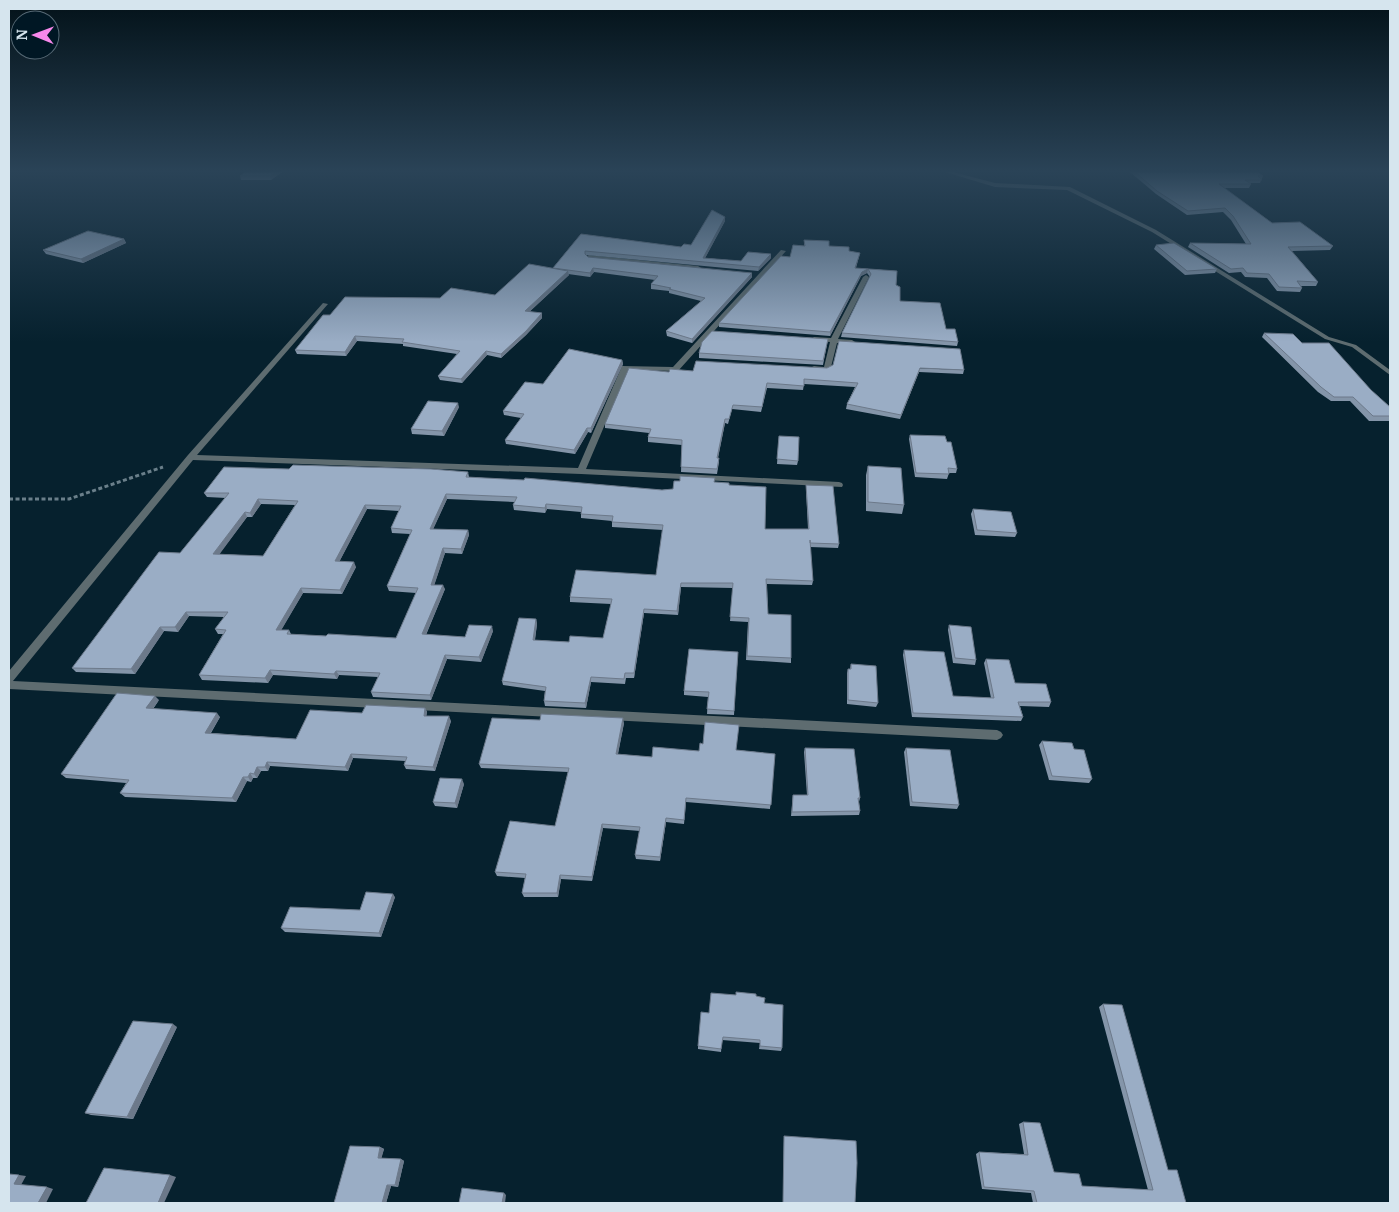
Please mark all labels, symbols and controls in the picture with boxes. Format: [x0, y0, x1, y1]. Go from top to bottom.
north arrow [10, 10, 60, 60]
text: N [13, 29, 31, 40]

